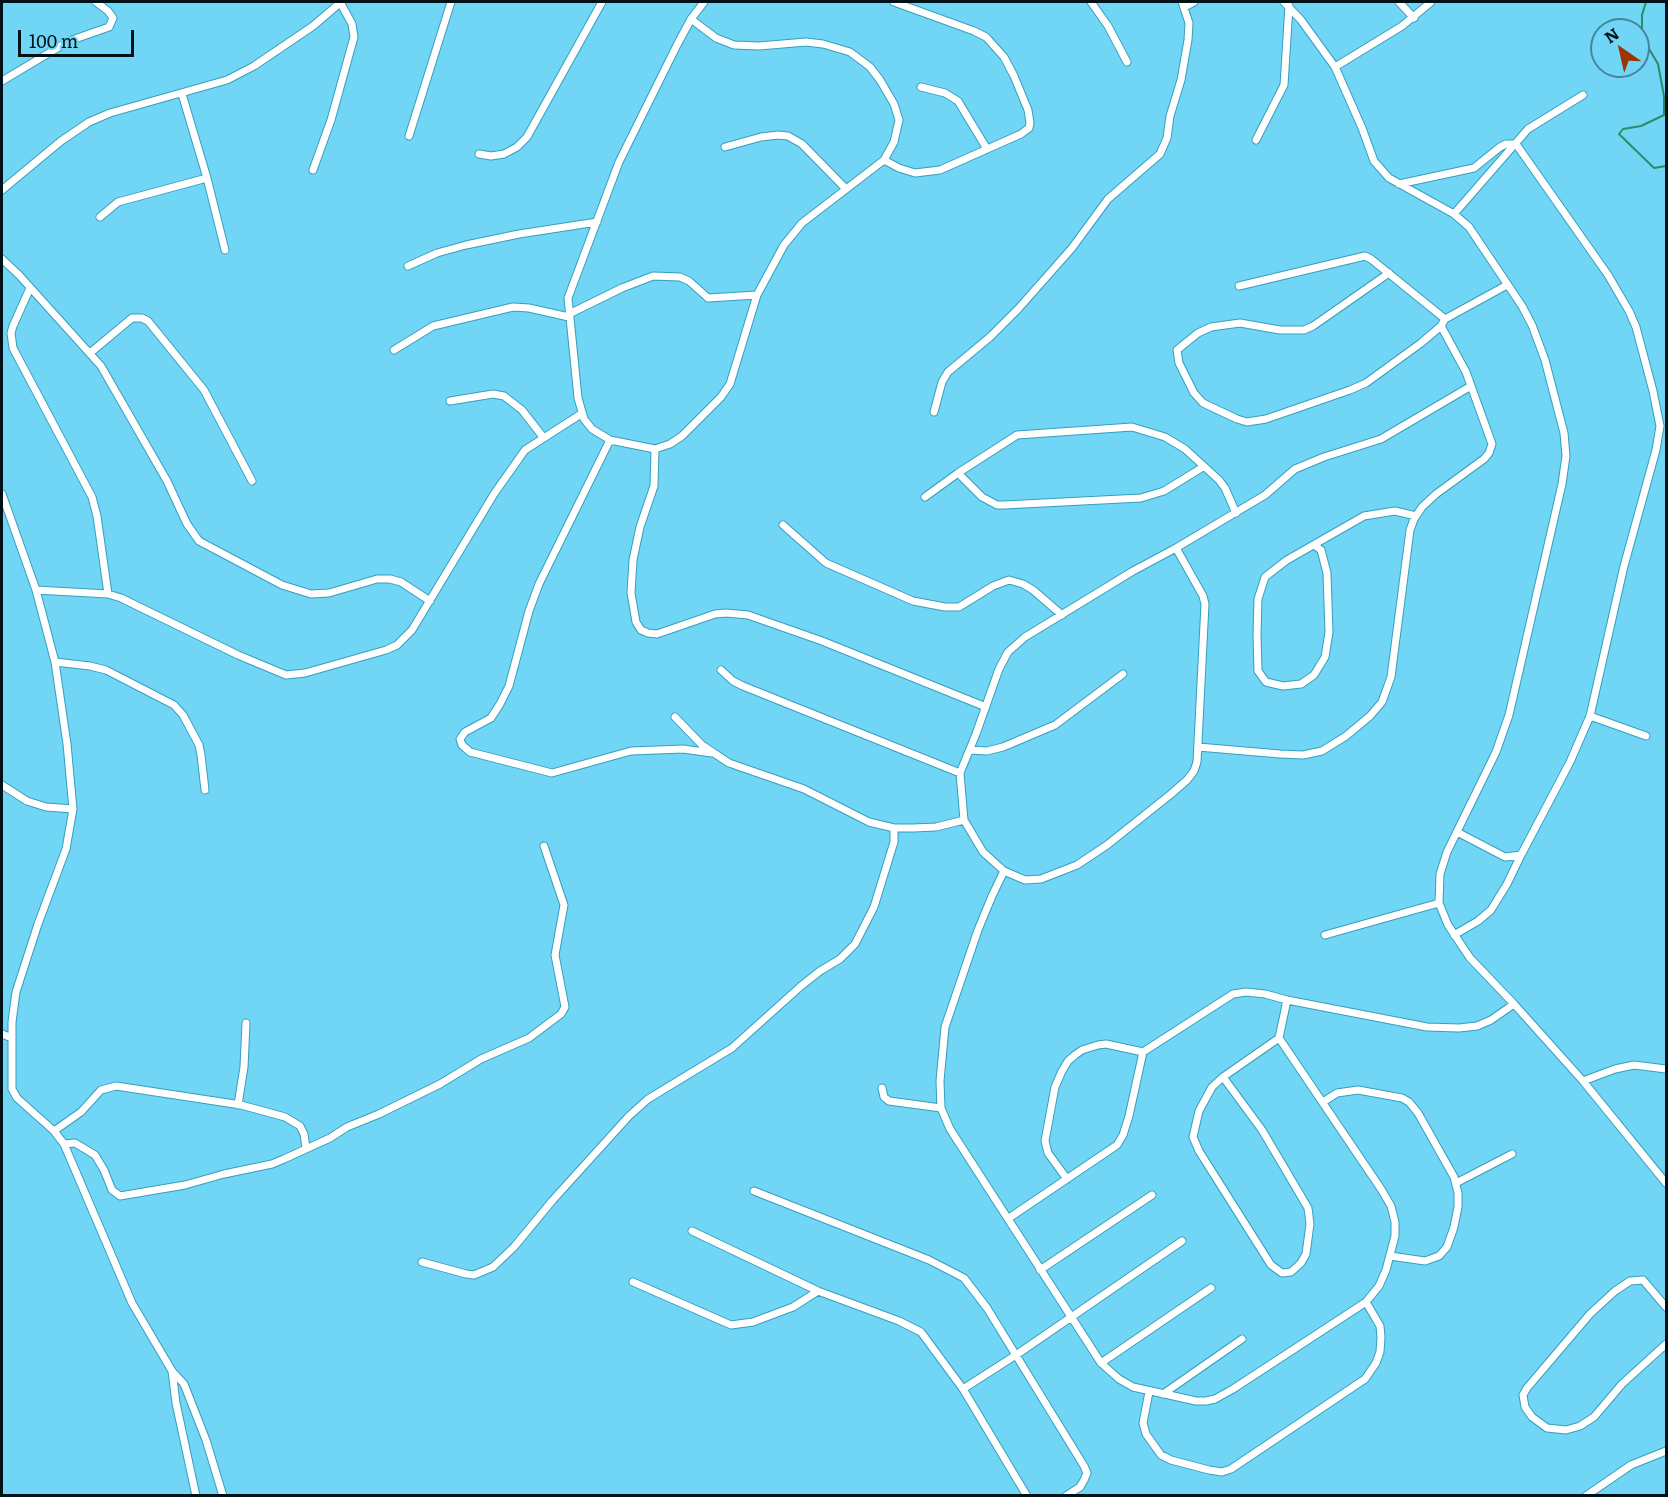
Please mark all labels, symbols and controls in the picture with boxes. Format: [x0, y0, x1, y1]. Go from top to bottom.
scale bar [21, 18, 136, 56]
north arrow [1590, 18, 1650, 78]
text: N [1599, 21, 1623, 48]
text: 100 m [29, 27, 78, 54]

